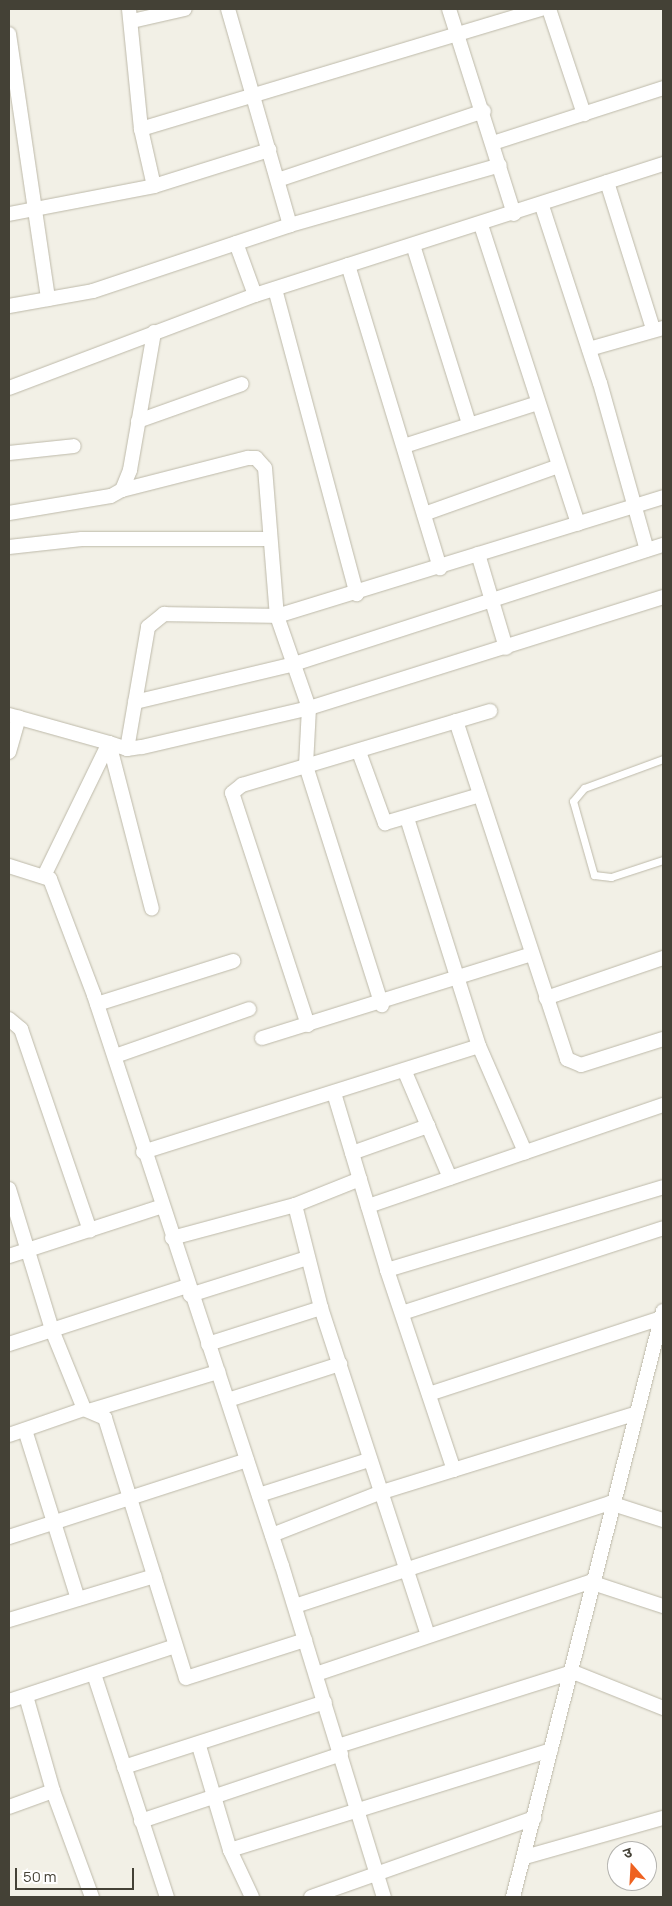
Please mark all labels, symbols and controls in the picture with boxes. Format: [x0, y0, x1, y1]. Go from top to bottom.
north arrow [607, 1841, 657, 1891]
text: उ [620, 1842, 634, 1863]
scale bar [18, 1858, 136, 1890]
text: 50 m [23, 1866, 57, 1887]

